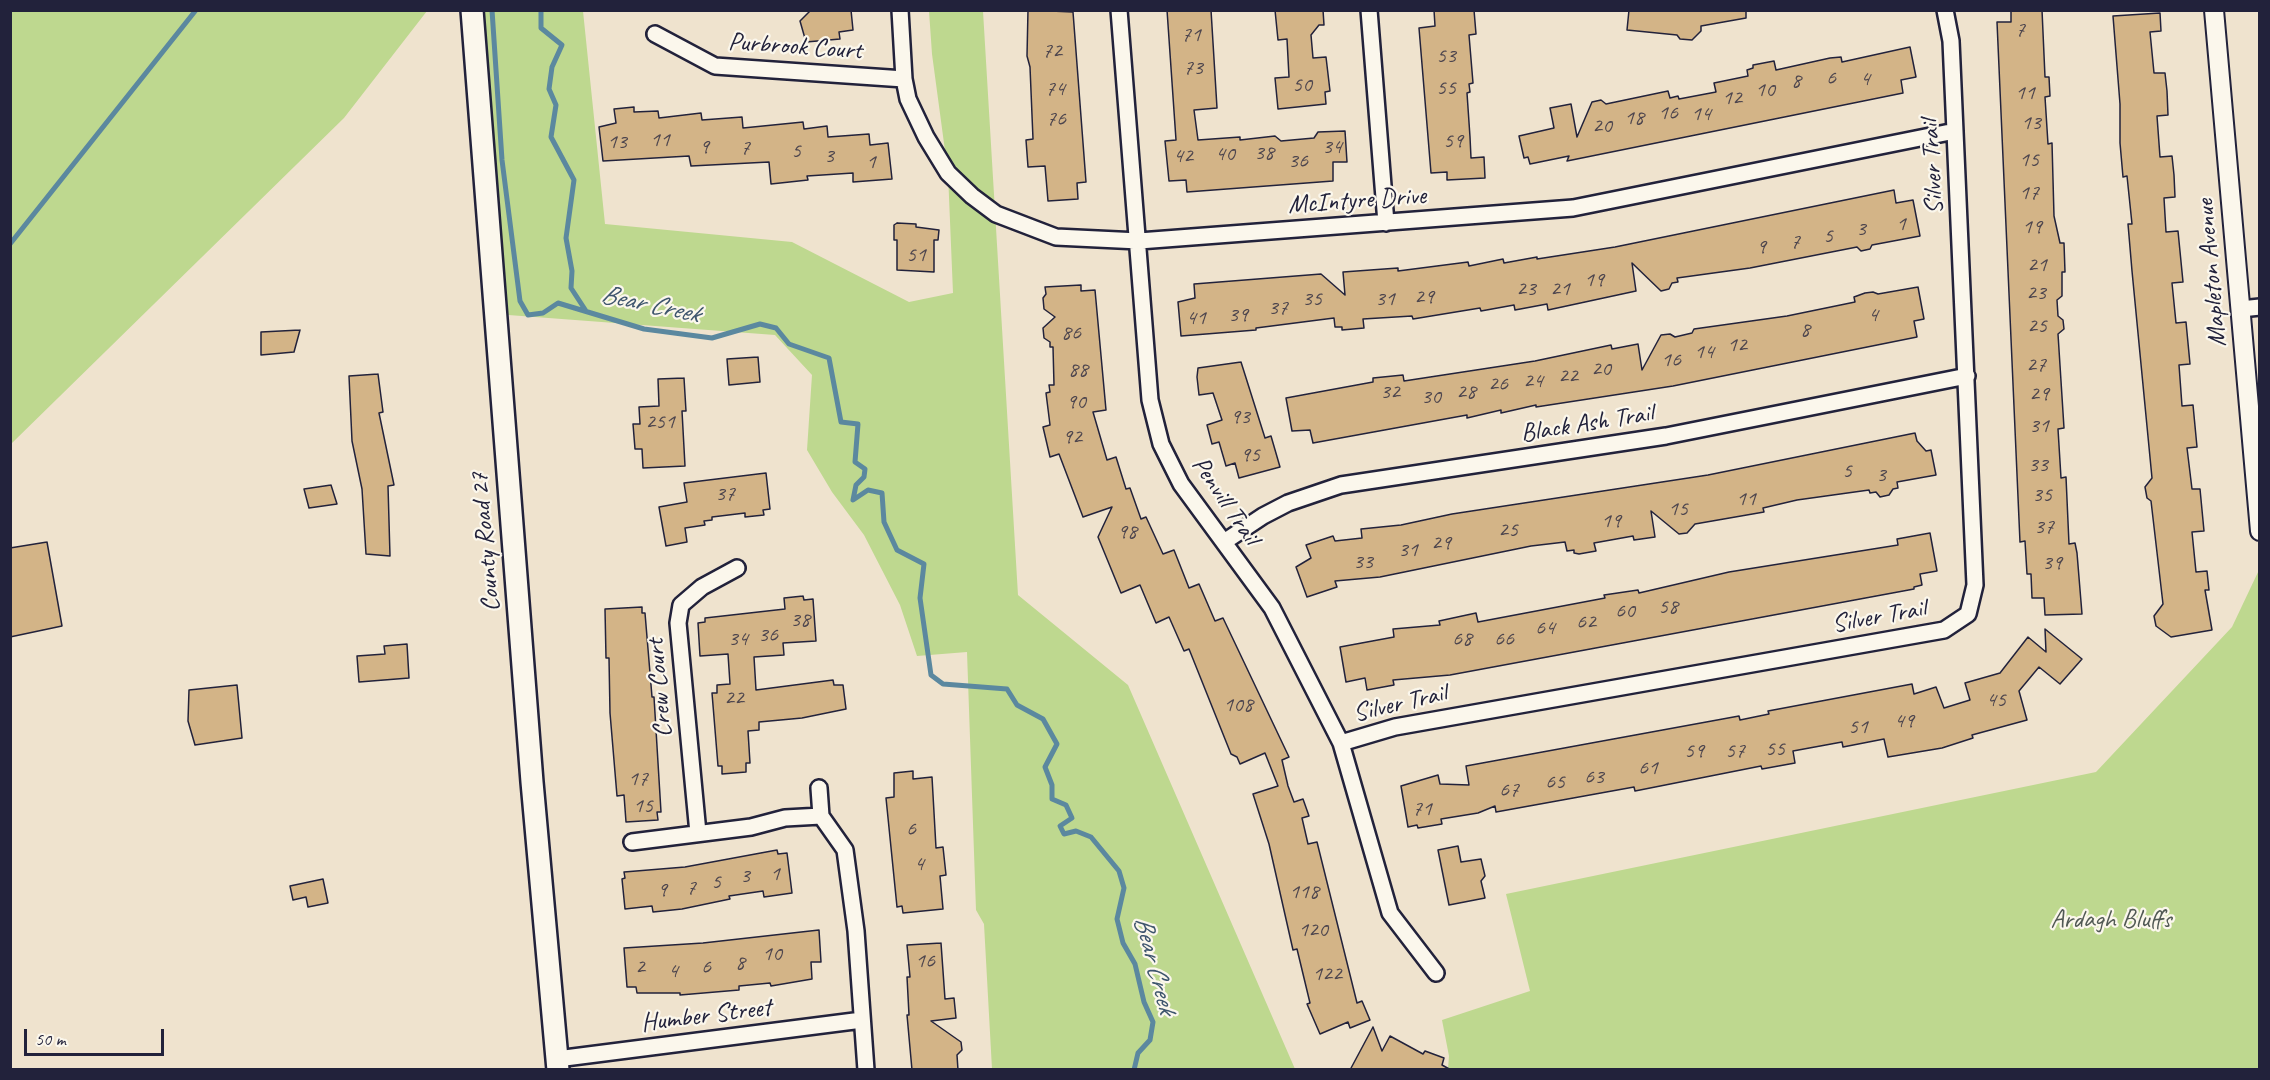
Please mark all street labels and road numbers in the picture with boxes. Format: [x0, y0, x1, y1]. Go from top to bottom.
street label: Purbrook Court [727, 27, 863, 67]
street label: Silver Trail [1915, 119, 1951, 215]
street label: McIntyre Drive [1287, 181, 1427, 221]
street label: Mapleton Avenue [2190, 198, 2234, 348]
street label: Black Ash Trail [1518, 398, 1656, 450]
street label: Penvill Trail [1184, 451, 1266, 551]
street label: County Road 27 [464, 471, 508, 613]
street label: Silver Trail [1830, 593, 1928, 641]
street label: Crew Court [640, 637, 680, 739]
street label: Silver Trail [1350, 678, 1450, 730]
street label: Humber Street [639, 993, 773, 1039]

